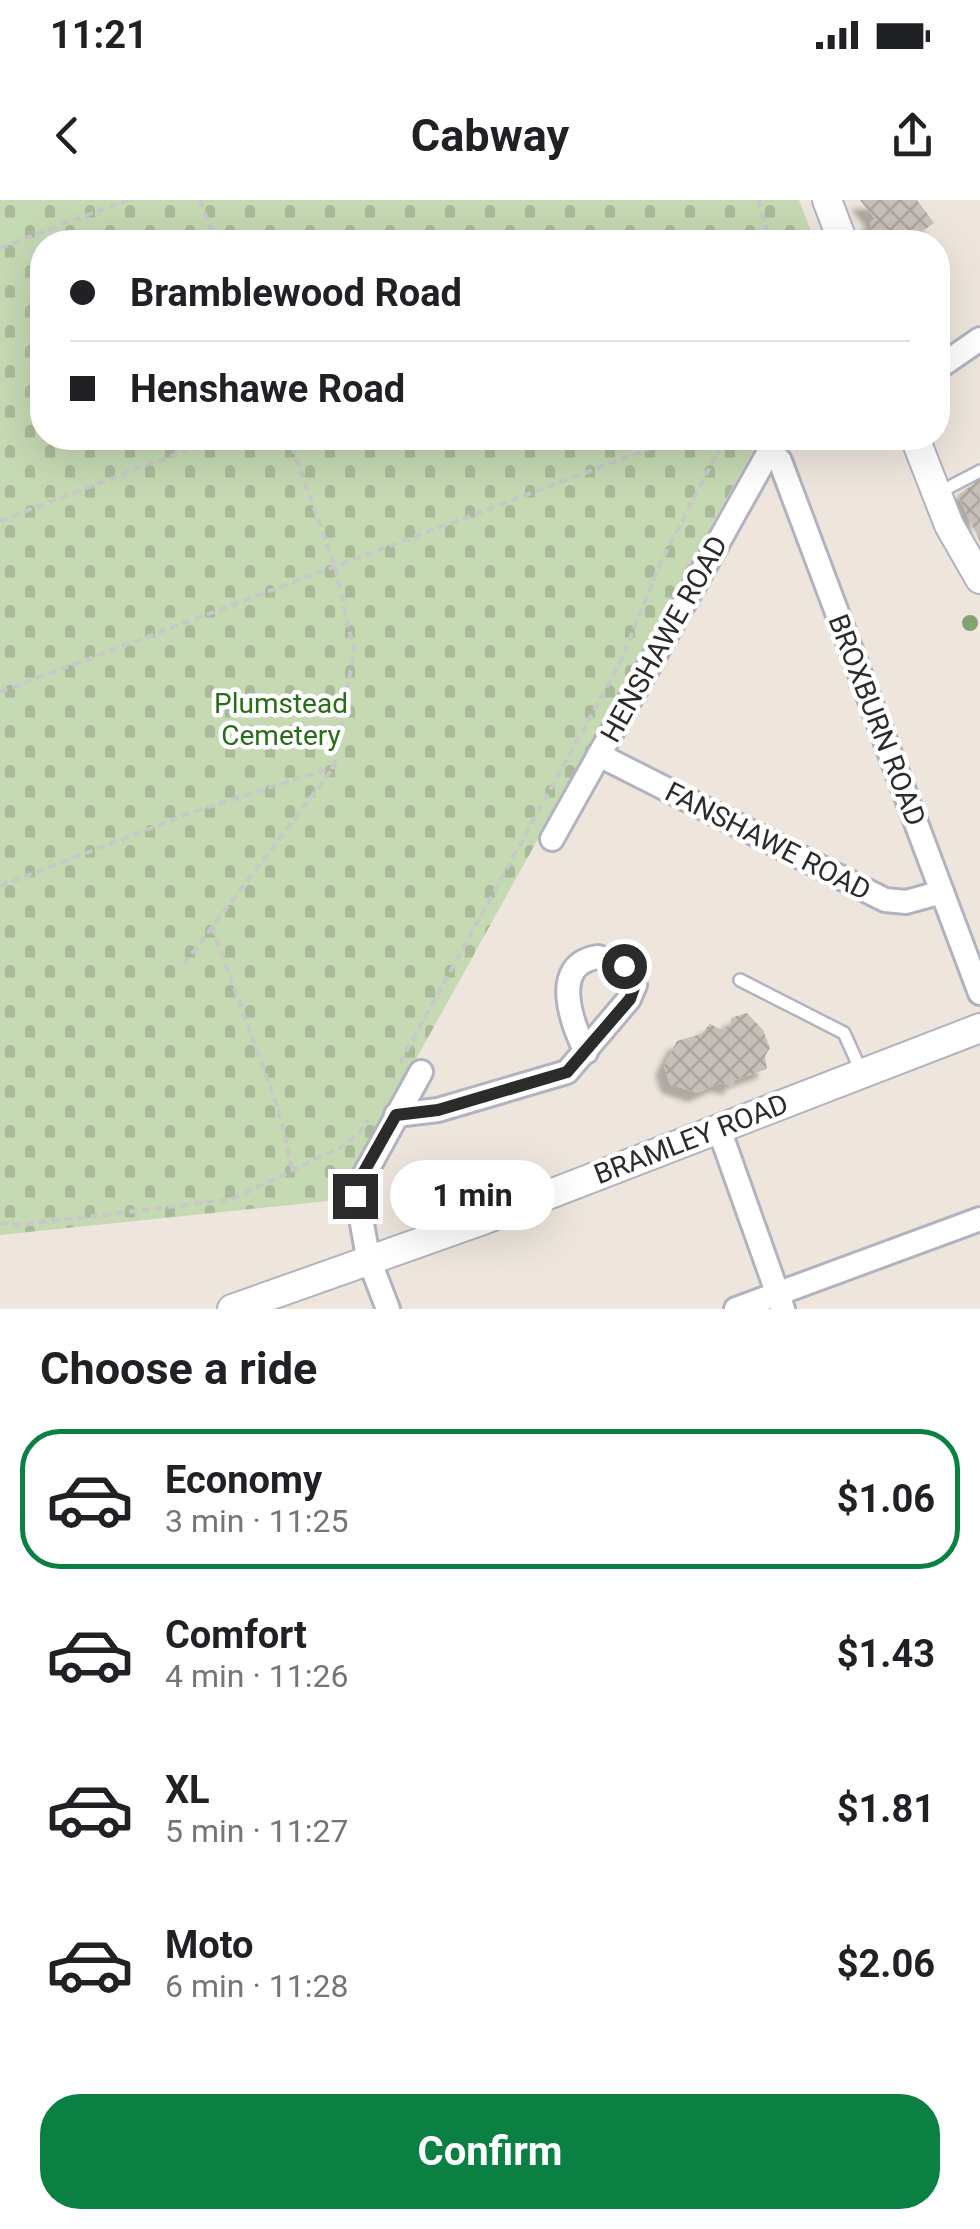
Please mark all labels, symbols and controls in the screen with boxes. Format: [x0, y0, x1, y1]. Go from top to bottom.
text: 11:21 [50, 13, 148, 57]
icon: back [40, 108, 95, 163]
icon: share [885, 108, 940, 163]
text: Cabway [411, 109, 569, 162]
text: Bramblewood Road [130, 271, 462, 315]
text: Henshawe Road [130, 367, 405, 411]
street label: HENSHAWE ROAD [594, 530, 734, 748]
street label: BROXBURN ROAD [821, 610, 933, 830]
park label: Plumstead Cemetery [214, 687, 348, 752]
street label: FANSHAWE ROAD [660, 775, 876, 907]
route start [602, 944, 647, 989]
street label: BRAMLEY ROAD [589, 1087, 793, 1191]
callout: 1 min [390, 1161, 555, 1231]
route end [333, 1174, 378, 1219]
text: 1 min [432, 1176, 513, 1214]
text: Choose a ride [40, 1342, 317, 1395]
icon: car [45, 1454, 135, 1544]
text: Economy [165, 1458, 322, 1502]
text: $1.06 [837, 1477, 935, 1521]
text: 3 min · 11:25 [165, 1502, 348, 1540]
icon: car [45, 1609, 135, 1699]
text: Comfort [165, 1613, 307, 1657]
text: $1.43 [837, 1632, 935, 1676]
text: 4 min · 11:26 [165, 1657, 348, 1695]
icon: car [45, 1764, 135, 1854]
text: XL [165, 1768, 210, 1812]
text: $1.81 [837, 1787, 935, 1831]
text: 5 min · 11:27 [165, 1812, 348, 1850]
icon: car [45, 1919, 135, 2009]
text: Moto [165, 1923, 254, 1967]
text: $2.06 [837, 1942, 935, 1986]
text: 6 min · 11:28 [165, 1967, 348, 2005]
button: Confirm [40, 2094, 940, 2209]

